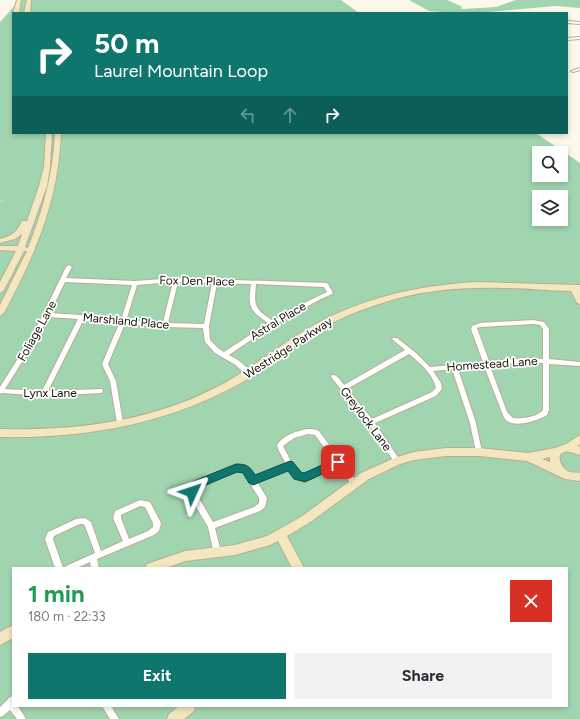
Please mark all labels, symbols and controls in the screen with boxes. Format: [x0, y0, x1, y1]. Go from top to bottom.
text: 50 m [94, 26, 160, 60]
icon: right [28, 28, 80, 80]
text: Laurel Mountain Loop [94, 60, 268, 82]
icon: left [237, 104, 259, 126]
icon: ahead [279, 104, 301, 126]
icon: right [321, 104, 343, 126]
map controls [532, 146, 568, 226]
button: search [532, 146, 568, 182]
button: layers [532, 190, 568, 226]
street label: Fox Den Place [159, 273, 235, 289]
street label: Foliage Lane [15, 298, 60, 364]
street label: Astral Place [247, 299, 309, 343]
street label: Marshland Place [82, 310, 170, 332]
street label: Westridge Parkway [241, 314, 335, 382]
street label: Homestead Lane [446, 354, 538, 374]
street label: Greylock Lane [337, 384, 395, 454]
street label: Lynx Lane [23, 386, 77, 400]
pin [321, 445, 355, 479]
icon: arrive [327, 451, 349, 473]
position arrow [171, 471, 213, 513]
text: 1 min [28, 579, 85, 608]
button: close [510, 580, 552, 622]
text: 180 m · 22:33 [28, 609, 106, 624]
button: Exit [28, 653, 286, 699]
button: Share [294, 653, 552, 699]

